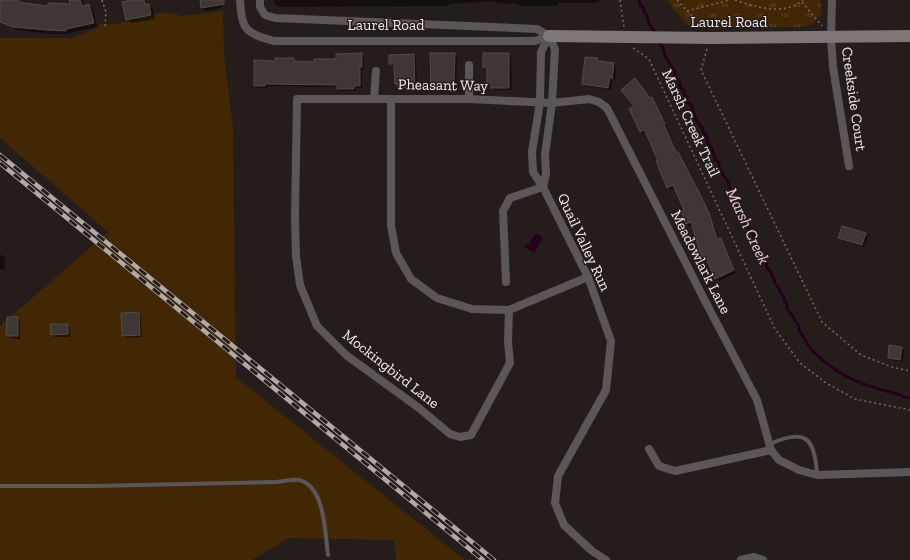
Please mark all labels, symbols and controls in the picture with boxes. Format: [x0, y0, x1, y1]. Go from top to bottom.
street label: Laurel Road [691, 13, 768, 31]
street label: Laurel Road [348, 16, 425, 34]
street label: Creekside Court [838, 46, 870, 153]
street label: Marsh Creek Trail [658, 66, 724, 180]
street label: Pheasant Way [398, 75, 489, 95]
water label: Marsh Creek [722, 185, 774, 267]
street label: Quail Valley Run [554, 190, 615, 294]
street label: Meadowlark Lane [667, 207, 735, 317]
street label: Mockingbird Lane [339, 326, 443, 412]

